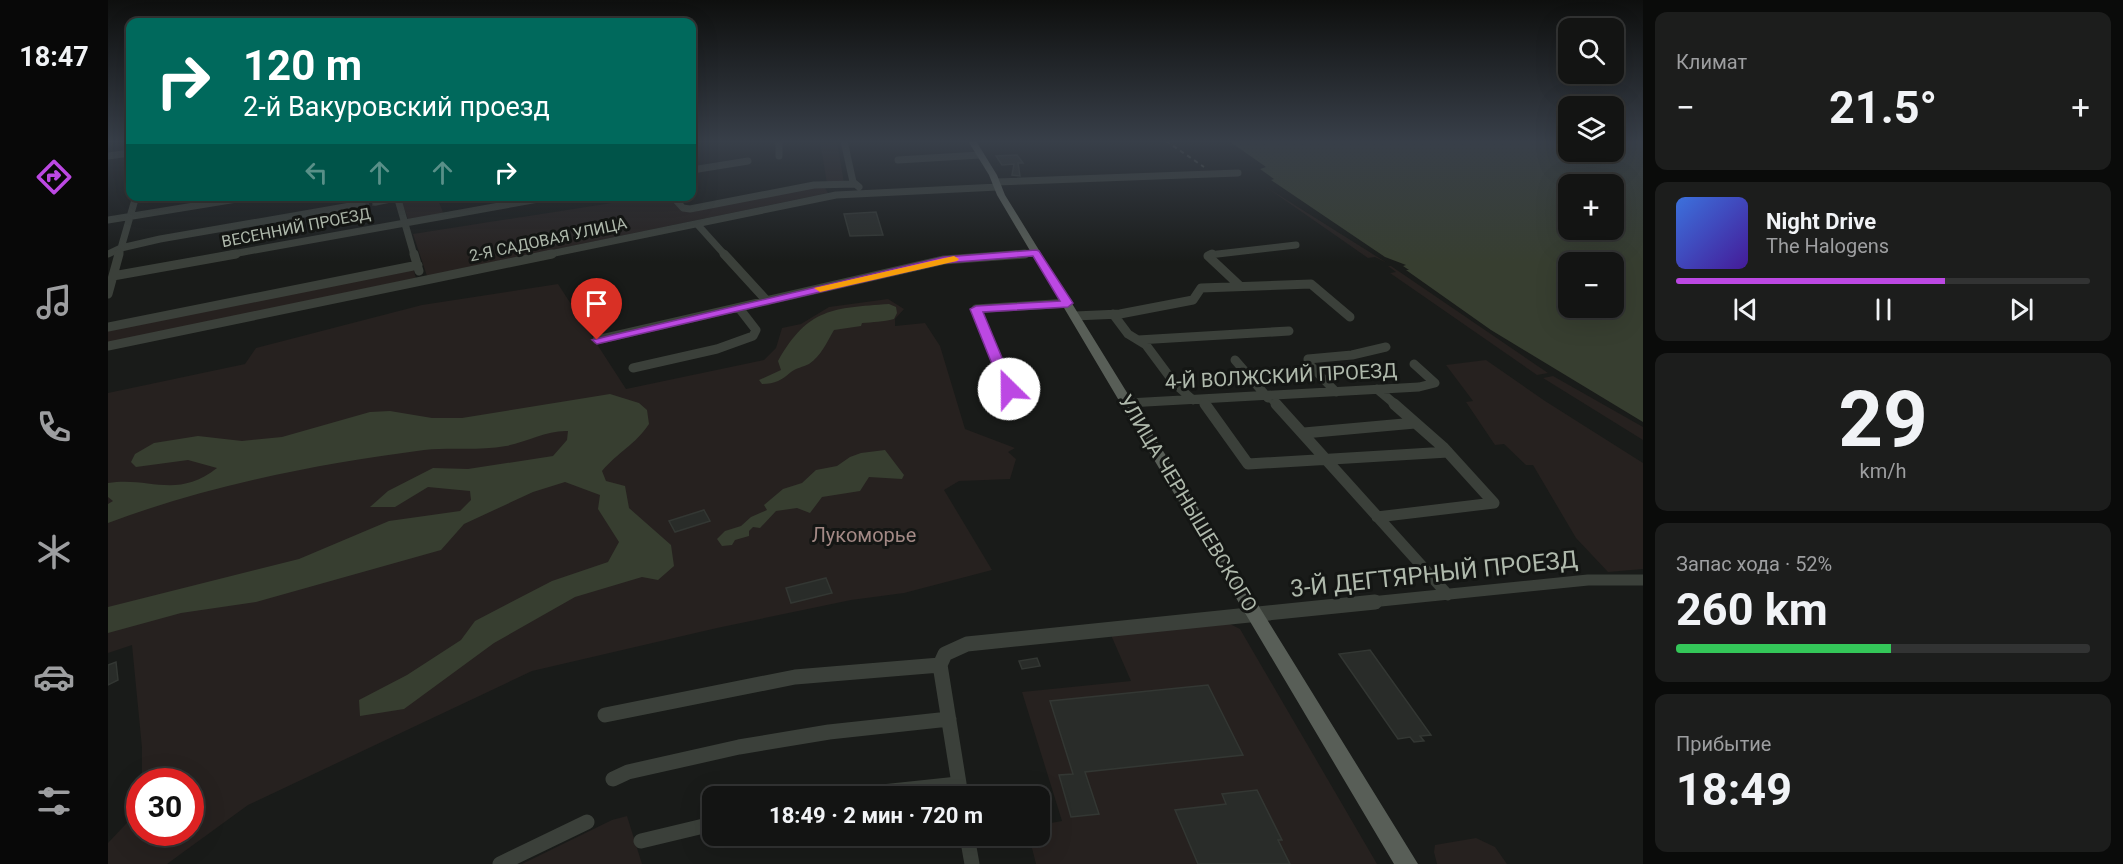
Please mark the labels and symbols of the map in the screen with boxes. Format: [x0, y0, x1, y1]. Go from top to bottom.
street label: ВЕСЕННИЙ ПРОЕЗД [220, 204, 372, 251]
street label: 2-Я САДОВАЯ УЛИЦА [468, 213, 629, 265]
pin [571, 278, 622, 340]
position arrow [977, 357, 1041, 421]
street label: 4-Й ВОЛЖСКИЙ ПРОЕЗД [1164, 358, 1398, 394]
street label: УЛИЦА ЧЕРНЫШЕВСКОГО [1114, 390, 1262, 616]
park label: Лукоморье [812, 523, 916, 547]
street label: 3-Й ДЕГТЯРНЫЙ ПРОЕЗД [1289, 545, 1579, 603]
speed limit sign: 30 [126, 768, 204, 846]

